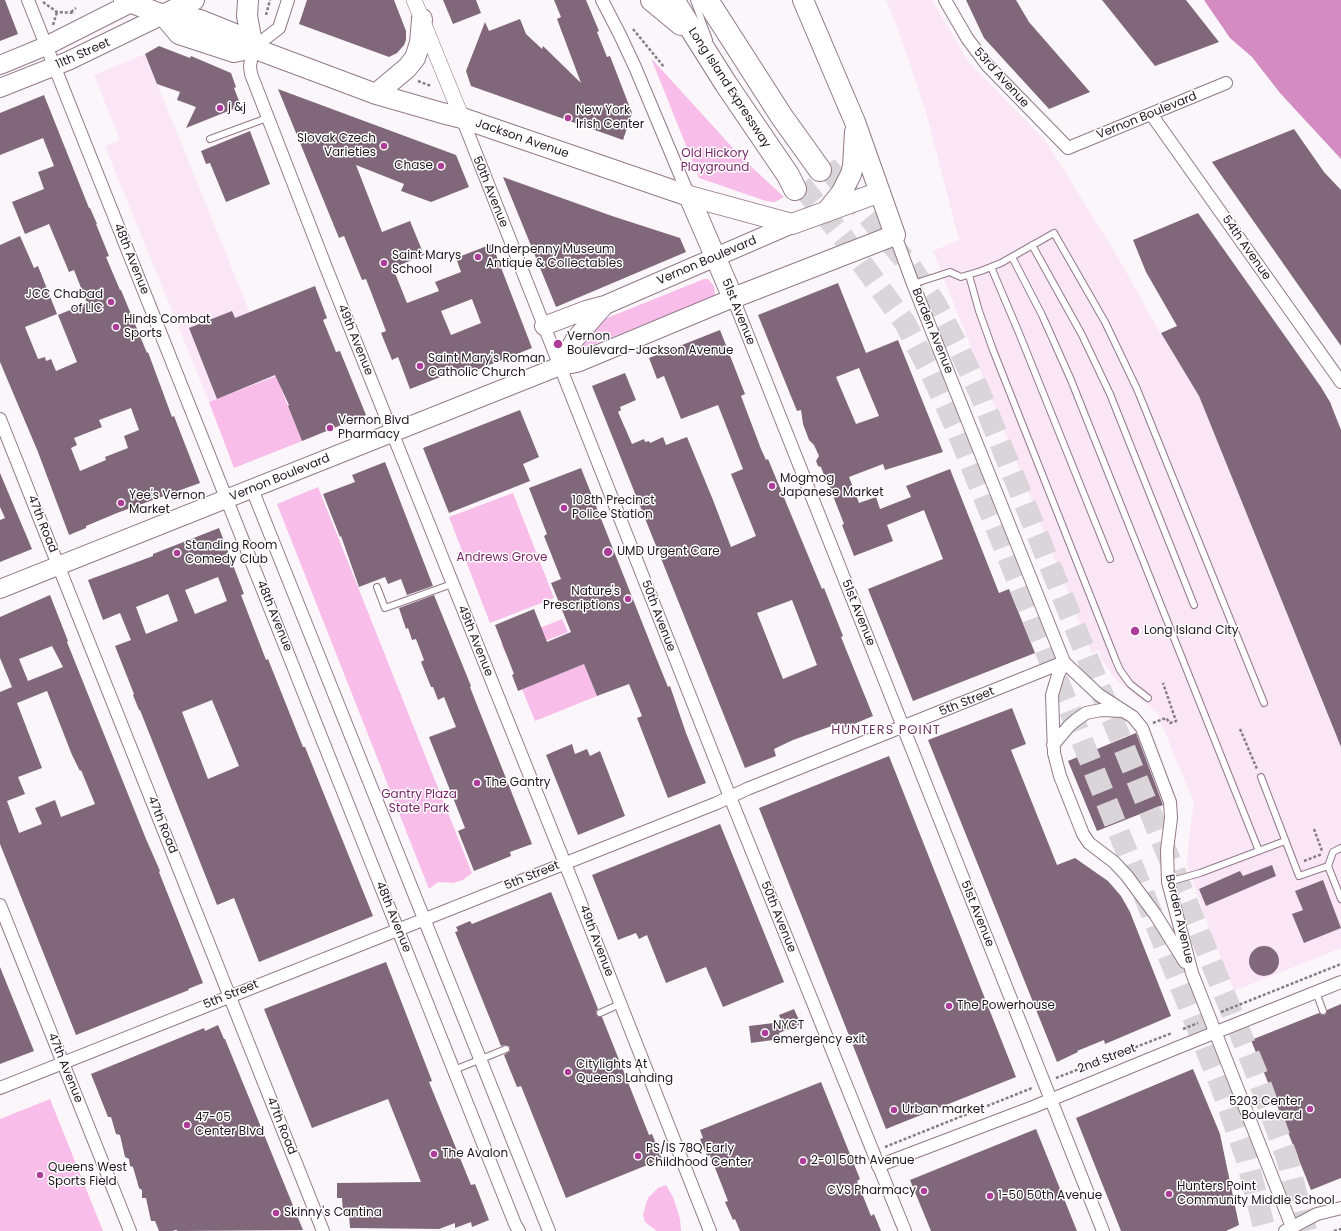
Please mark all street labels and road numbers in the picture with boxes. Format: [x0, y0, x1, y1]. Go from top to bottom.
street label: Long Island Expressway [685, 25, 773, 151]
street label: 11th Street [54, 36, 112, 72]
street label: 53rd Avenue [970, 45, 1032, 111]
street label: Vernon Boulevard [1095, 89, 1199, 143]
street label: Jackson Avenue [473, 116, 571, 162]
street label: 50th Avenue [469, 154, 511, 230]
street label: 54th Avenue [1218, 213, 1274, 283]
street label: 48th Avenue [110, 221, 152, 297]
street label: Vernon Boulevard [655, 234, 759, 288]
street label: 51st Avenue [718, 277, 758, 347]
street label: Borden Avenue [908, 286, 956, 376]
street label: 49th Avenue [334, 302, 376, 378]
street label: Vernon Boulevard [228, 451, 332, 505]
street label: 47th Road [24, 493, 60, 555]
street label: 48th Avenue [253, 578, 295, 654]
street label: 50th Avenue [638, 578, 678, 654]
street label: 51st Avenue [838, 578, 878, 648]
street label: 49th Avenue [454, 603, 496, 679]
street label: 5th Street [937, 684, 997, 720]
street label: 47th Road [144, 794, 180, 856]
street label: 5th Street [502, 858, 562, 894]
street label: Borden Avenue [1162, 873, 1196, 965]
street label: 48th Avenue [372, 879, 414, 955]
street label: 50th Avenue [757, 879, 799, 955]
street label: 51st Avenue [957, 879, 997, 949]
street label: 49th Avenue [576, 903, 616, 979]
street label: 5th Street [201, 977, 261, 1013]
street label: 47th Avenue [44, 1031, 86, 1105]
street label: 2nd Street [1076, 1041, 1138, 1077]
street label: 47th Road [263, 1095, 299, 1157]

